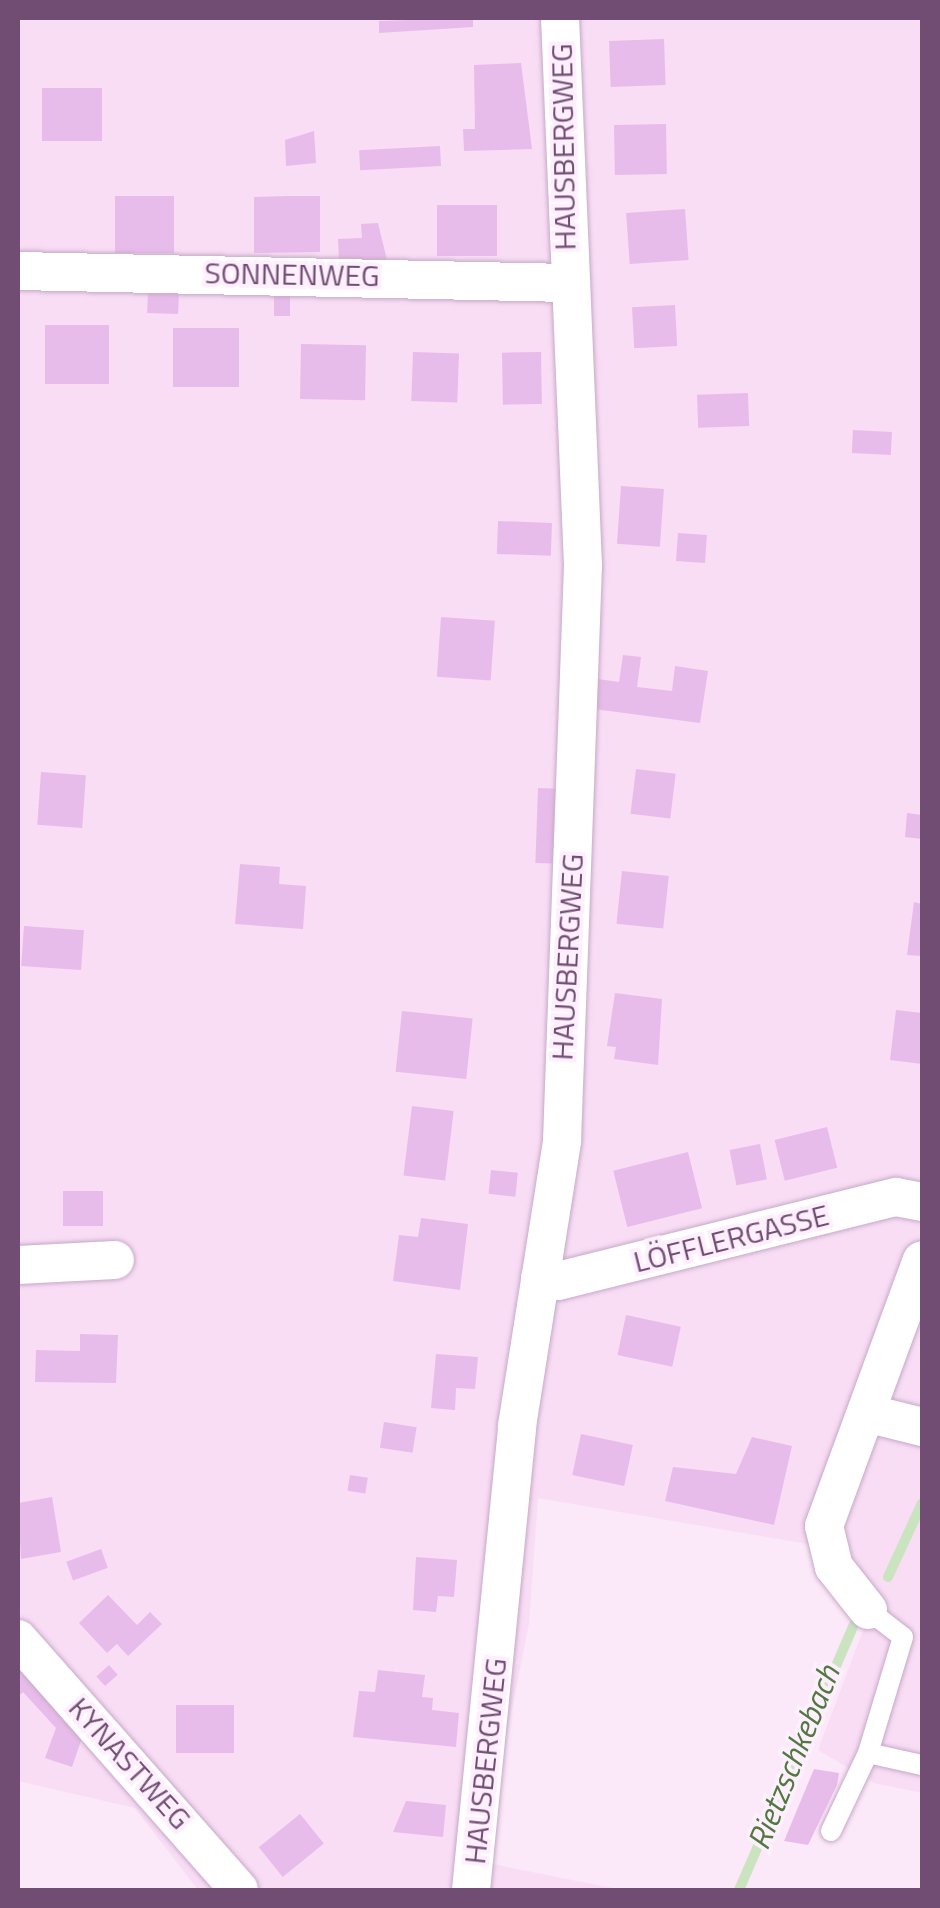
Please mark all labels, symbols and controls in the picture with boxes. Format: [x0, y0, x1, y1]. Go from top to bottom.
street label: HAUSBERGWEG [543, 43, 583, 251]
street label: SONNENWEG [204, 254, 380, 294]
street label: HAUSBERGWEG [544, 853, 590, 1061]
street label: LÖFFLERGASSE [630, 1196, 832, 1280]
street label: HAUSBERGWEG [456, 1656, 514, 1866]
water label: Rietzschkebach [739, 1659, 847, 1855]
street label: KYNASTWEG [62, 1690, 198, 1836]

